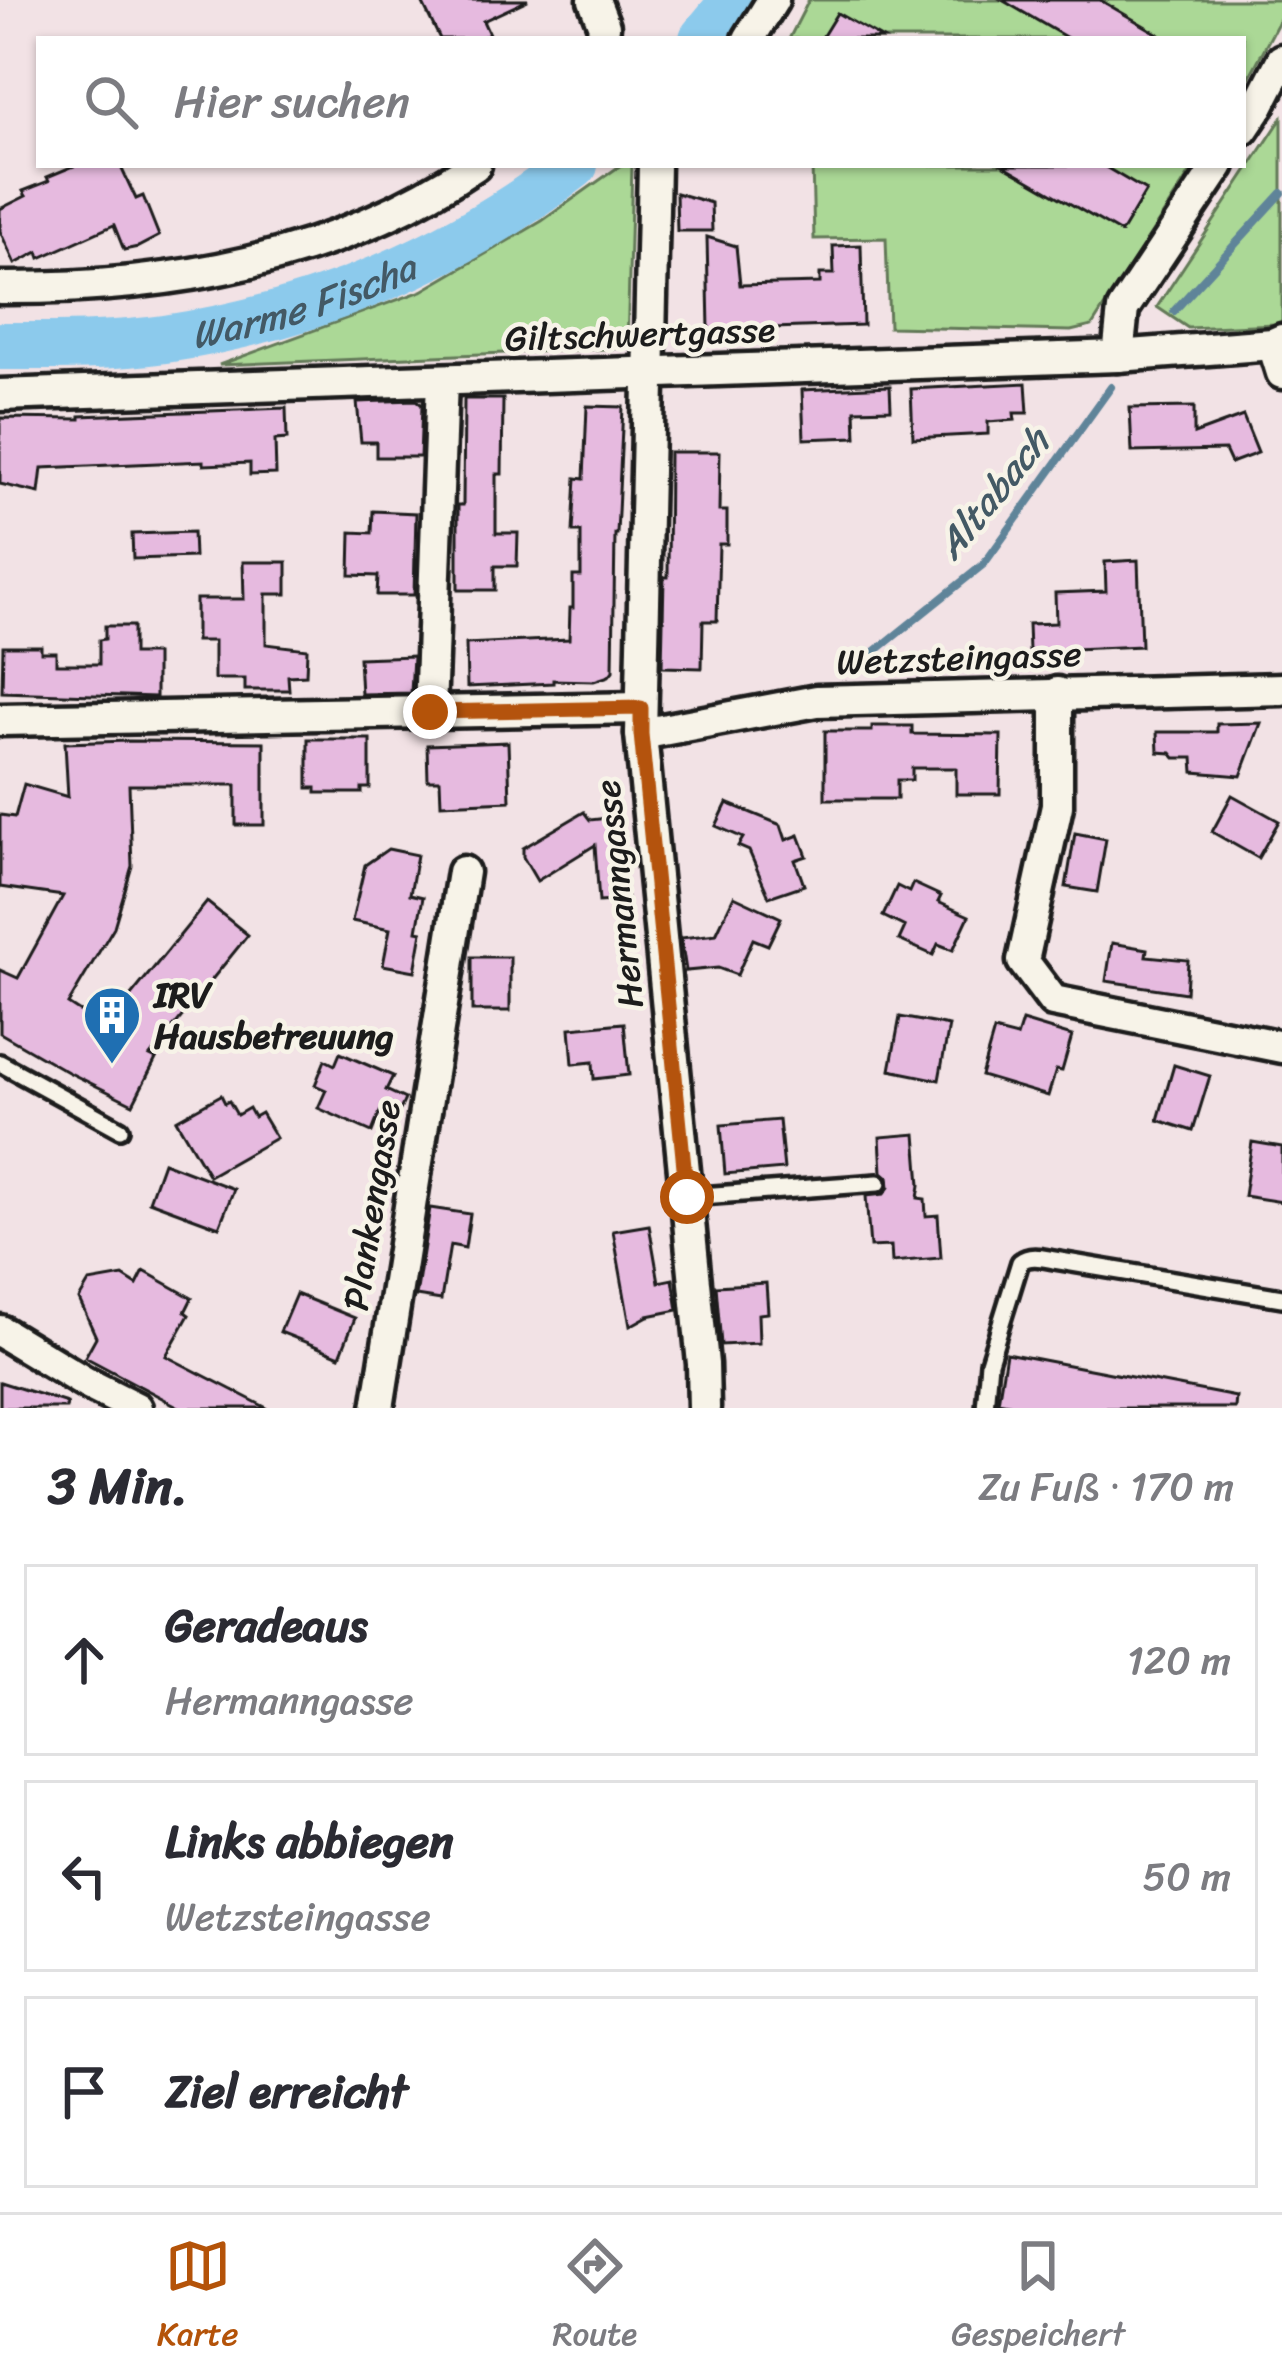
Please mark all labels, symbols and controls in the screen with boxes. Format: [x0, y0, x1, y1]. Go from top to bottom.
search box [36, 36, 1246, 168]
text: Hier suchen [174, 62, 410, 142]
icon: search [78, 69, 144, 135]
water label: Warme Fischa [185, 232, 431, 369]
street label: Giltschwertgasse [504, 297, 776, 371]
water label: Altabach [917, 409, 1070, 575]
street label: Wetzsteingasse [835, 622, 1083, 694]
route end [403, 685, 457, 739]
street label: Hermanngasse [575, 776, 663, 1011]
place label: IRV Hausbetreuung [152, 963, 394, 1068]
building icon: IRV Hausbetreuung [81, 984, 143, 1066]
street label: Plankengasse [324, 1095, 420, 1315]
route start [660, 1170, 714, 1224]
text: 3 Min. [48, 1441, 188, 1531]
text: Zu Fuß · 170 m [978, 1452, 1234, 1521]
text: Geradeaus [165, 1586, 368, 1666]
text: 120 m [1127, 1626, 1231, 1695]
icon: ahead [51, 1627, 117, 1693]
text: Hermanngasse [165, 1666, 414, 1735]
text: Links abbiegen [165, 1802, 454, 1882]
text: 50 m [1142, 1842, 1231, 1911]
icon: left [51, 1843, 117, 1909]
text: Wetzsteingasse [165, 1882, 431, 1951]
text: Ziel erreicht [165, 2052, 408, 2132]
icon: arrive [51, 2059, 117, 2125]
tab: Karte [157, 2233, 239, 2363]
tab: Route [552, 2233, 637, 2363]
tab: Gespeichert [951, 2233, 1125, 2363]

